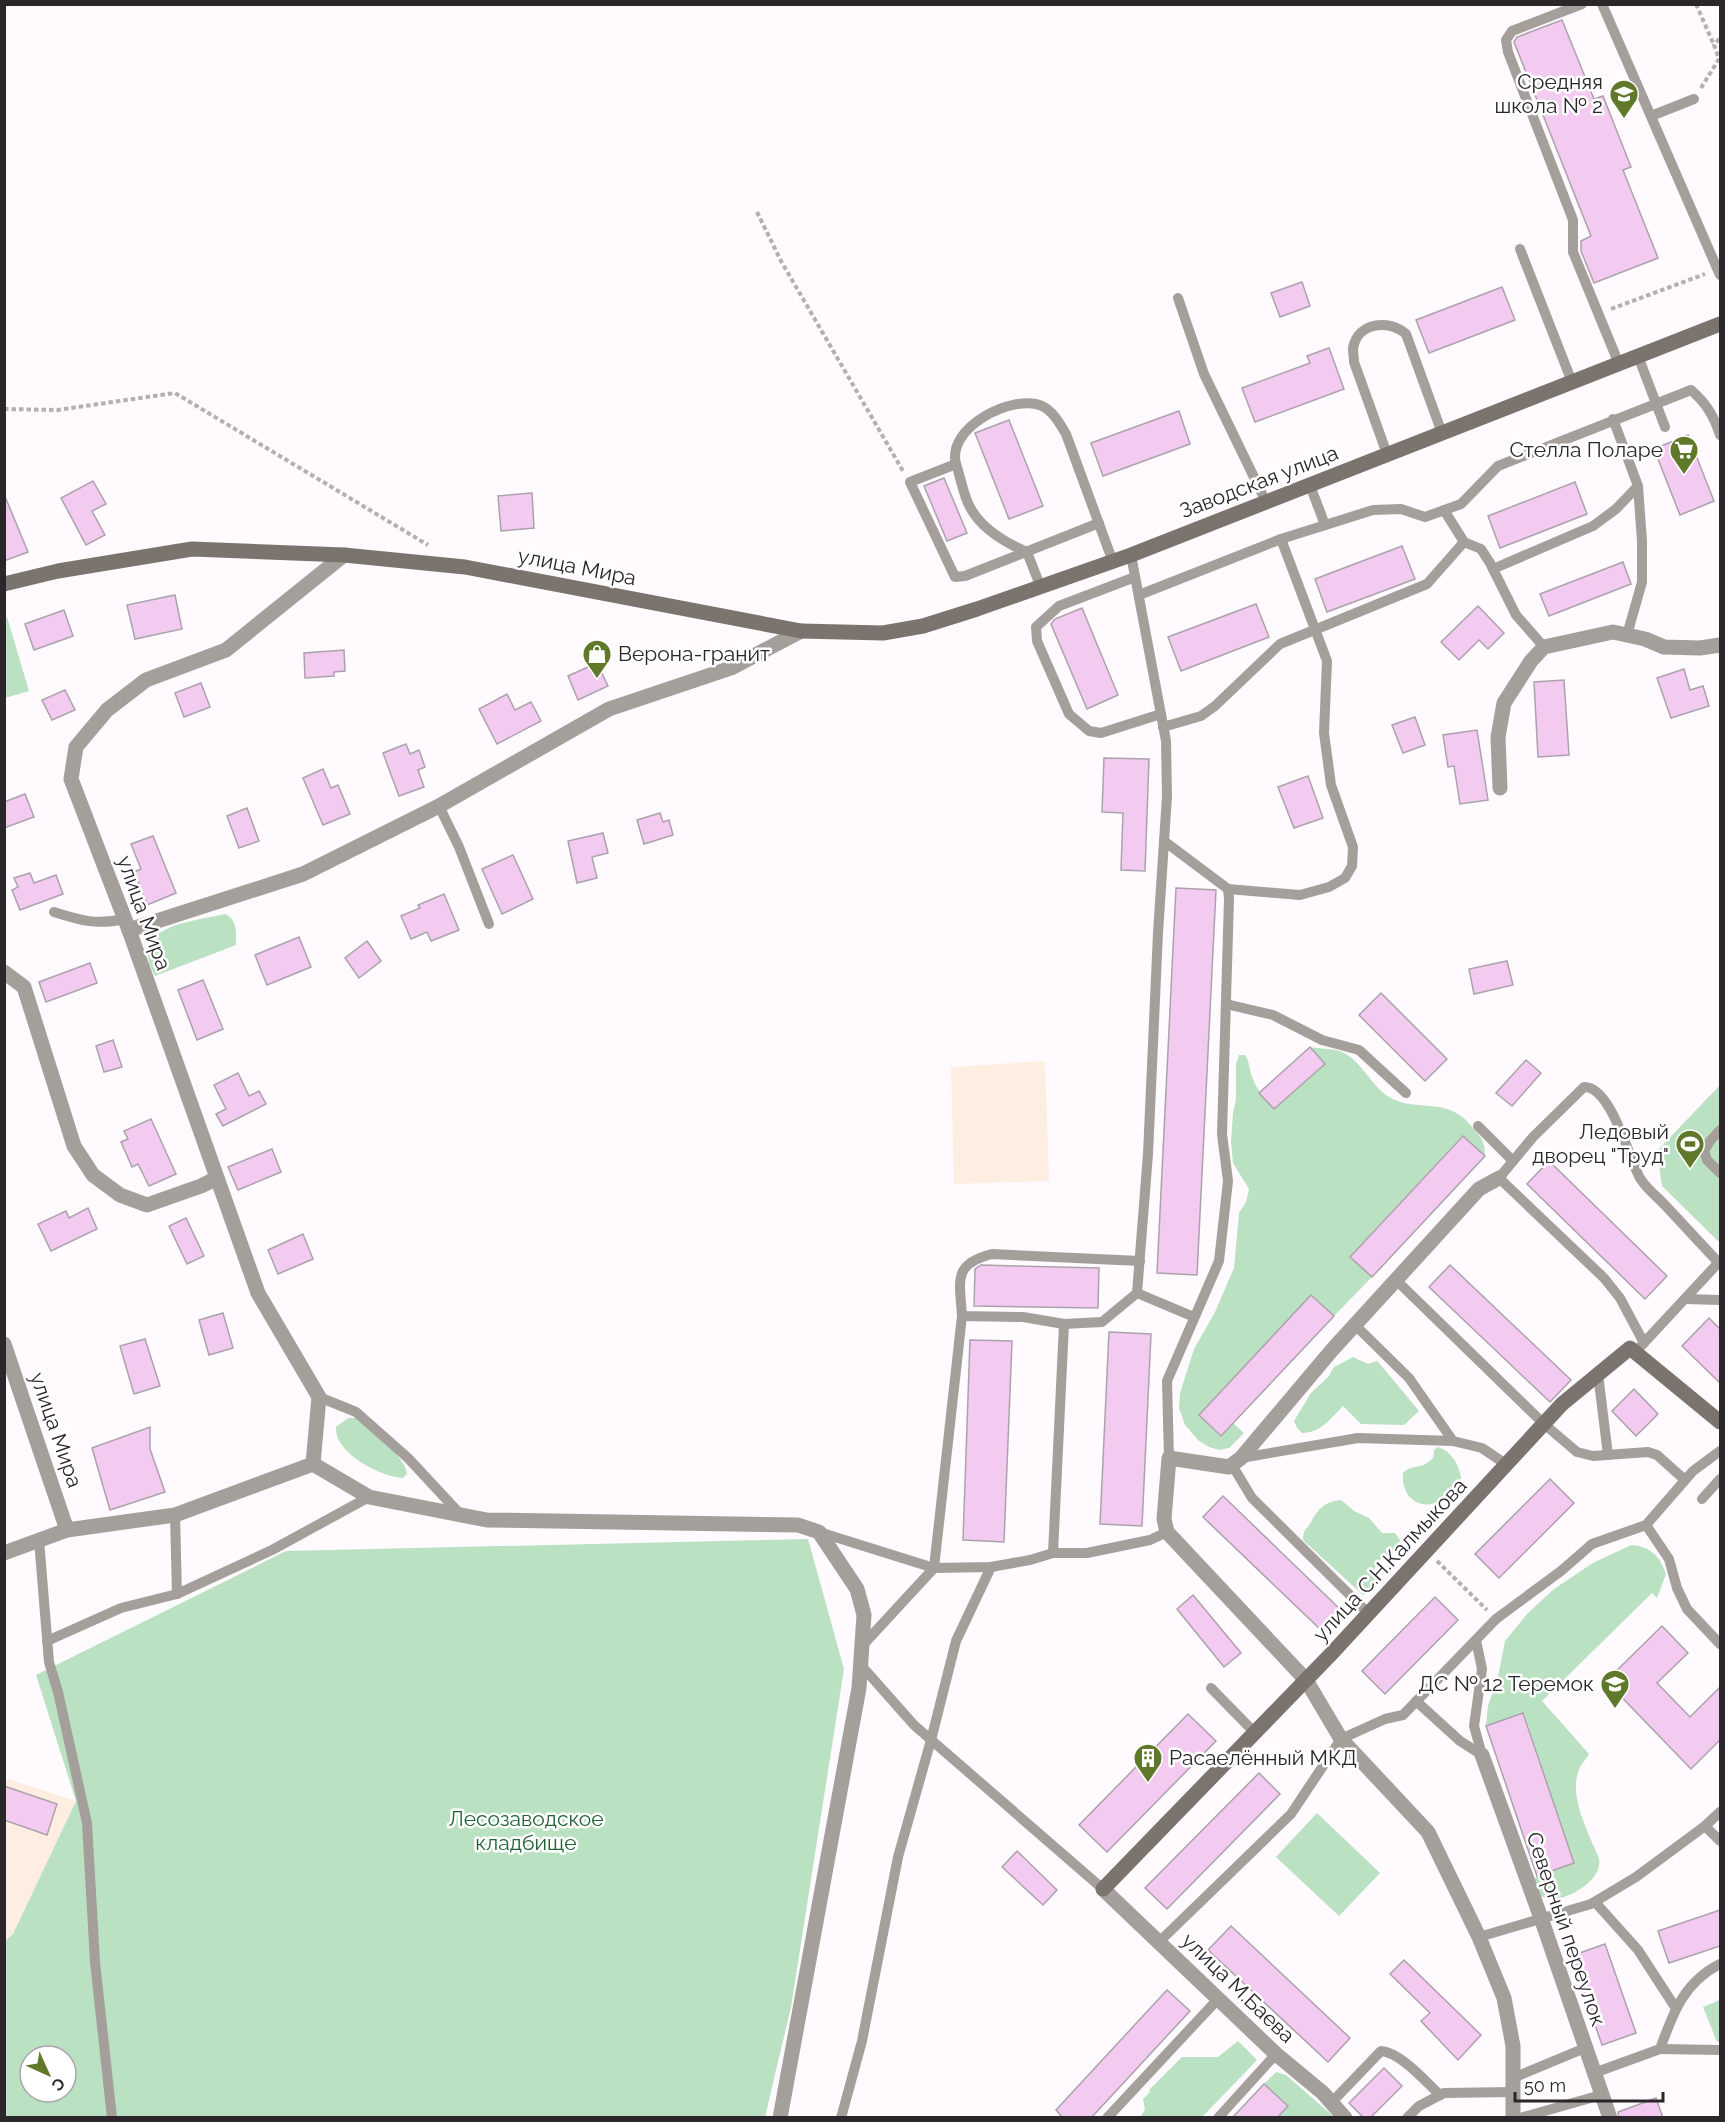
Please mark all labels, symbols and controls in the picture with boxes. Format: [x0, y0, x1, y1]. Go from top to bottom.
place label: Средняя школа № 2 [1494, 69, 1603, 118]
school or university icon: Средняя школа № 2 [1608, 78, 1640, 120]
supermarket icon: Стелла Поларе [1668, 434, 1700, 476]
place label: Стелла Поларе [1509, 437, 1663, 462]
street label: Заводская улица [1176, 440, 1342, 523]
street label: улица Мира [516, 543, 638, 590]
shop icon: Верона-гранит [581, 638, 613, 680]
place label: Верона-гранит [618, 641, 770, 666]
street label: улица Мира [112, 852, 177, 974]
place label: Ледовый дворец "Труд" [1532, 1119, 1669, 1168]
sports icon: Ледовый дворец "Труд" [1674, 1128, 1706, 1170]
street label: улица Мира [25, 1369, 88, 1491]
street label: улица С.Н.Калмыкова [1308, 1473, 1472, 1646]
school or university icon: ДС № 12 Теремок [1599, 1668, 1631, 1710]
place label: ДС № 12 Теремок [1418, 1671, 1594, 1696]
building icon: Расаелённый МКД [1132, 1742, 1164, 1784]
place label: Расаелённый МКД [1169, 1745, 1357, 1770]
park label: Лесозаводское кладбище [448, 1806, 604, 1855]
street label: Северный переулок [1522, 1829, 1611, 2029]
street label: улица М.Баева [1177, 1927, 1300, 2048]
north arrow [18, 2044, 78, 2104]
scale bar [1515, 2065, 1664, 2103]
text: С [48, 2074, 69, 2095]
text: 50 m [1524, 2075, 1566, 2096]

